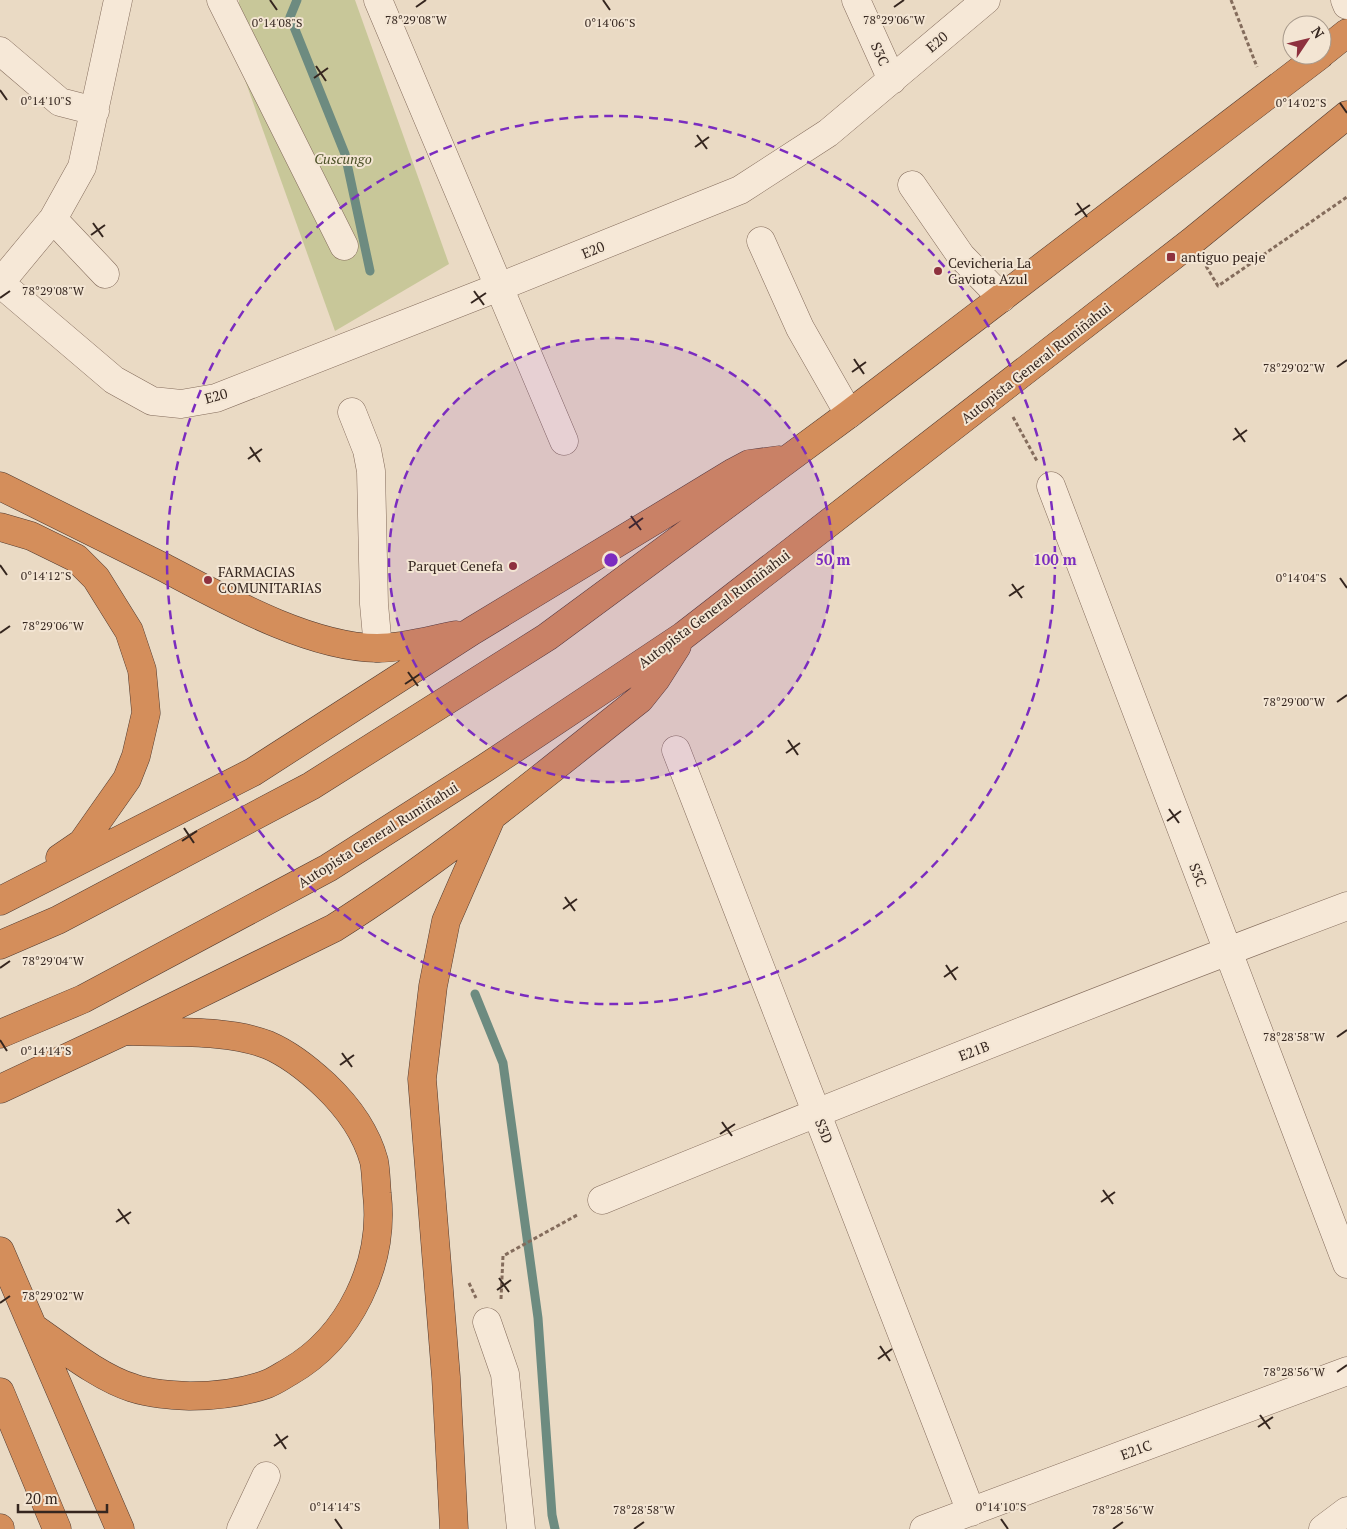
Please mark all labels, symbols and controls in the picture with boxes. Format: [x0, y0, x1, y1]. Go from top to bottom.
text: 78°29'08"W [385, 12, 448, 27]
text: 78°29'06"W [863, 12, 926, 27]
text: 0°14'08"S [252, 15, 302, 30]
text: 0°14'06"S [585, 15, 635, 30]
north arrow [1282, 15, 1332, 65]
text: N [1307, 22, 1329, 42]
street label: E20 [922, 27, 952, 56]
street label: S3C [867, 39, 894, 69]
text: 0°14'10"S [21, 93, 71, 108]
text: 0°14'02"S [1276, 95, 1326, 110]
park label: Cuscungo [314, 149, 372, 168]
street label: E20 [579, 236, 607, 263]
place label: antiguo peaje [1181, 247, 1265, 266]
marker: antiguo peaje [1165, 251, 1177, 263]
place label: Cevicheria La Gaviota Azul [948, 253, 1031, 288]
marker: Cevicheria La Gaviota Azul [932, 265, 944, 277]
text: 78°29'08"W [22, 283, 85, 298]
street label: Autopista General Rumiñahui [957, 298, 1115, 427]
text: 78°29'02"W [1263, 360, 1326, 375]
street label: E20 [202, 383, 229, 408]
street label: Autopista General Rumiñahui [634, 545, 794, 672]
text: 50 m [816, 549, 851, 569]
text: 100 m [1033, 549, 1077, 569]
centre of rings [602, 551, 620, 569]
place label: Parquet Cenefa [408, 556, 503, 575]
marker: Parquet Cenefa [507, 560, 519, 572]
place label: FARMACIAS COMUNITARIAS [218, 562, 322, 597]
text: 0°14'12"S [21, 568, 71, 583]
text: 0°14'04"S [1276, 570, 1326, 585]
marker: FARMACIAS COMUNITARIAS [202, 574, 214, 586]
text: 78°29'06"W [22, 618, 85, 633]
text: 78°29'00"W [1263, 694, 1326, 709]
street label: Autopista General Rumiñahui [294, 777, 461, 892]
street label: S3C [1185, 860, 1212, 889]
text: 78°29'04"W [22, 953, 85, 968]
text: 78°28'58"W [1263, 1029, 1326, 1044]
street label: E21B [956, 1036, 992, 1065]
text: 0°14'14"S [21, 1043, 71, 1058]
street label: S3D [811, 1116, 838, 1146]
text: 78°29'02"W [22, 1288, 85, 1303]
text: 78°28'56"W [1263, 1364, 1326, 1379]
street label: E21C [1118, 1435, 1154, 1464]
scale bar [18, 1482, 106, 1514]
text: 20 m [25, 1488, 58, 1508]
text: 0°14'14"S [310, 1499, 360, 1514]
text: 0°14'10"S [976, 1499, 1026, 1514]
text: 78°28'58"W [613, 1502, 676, 1517]
text: 78°28'56"W [1092, 1502, 1155, 1517]

